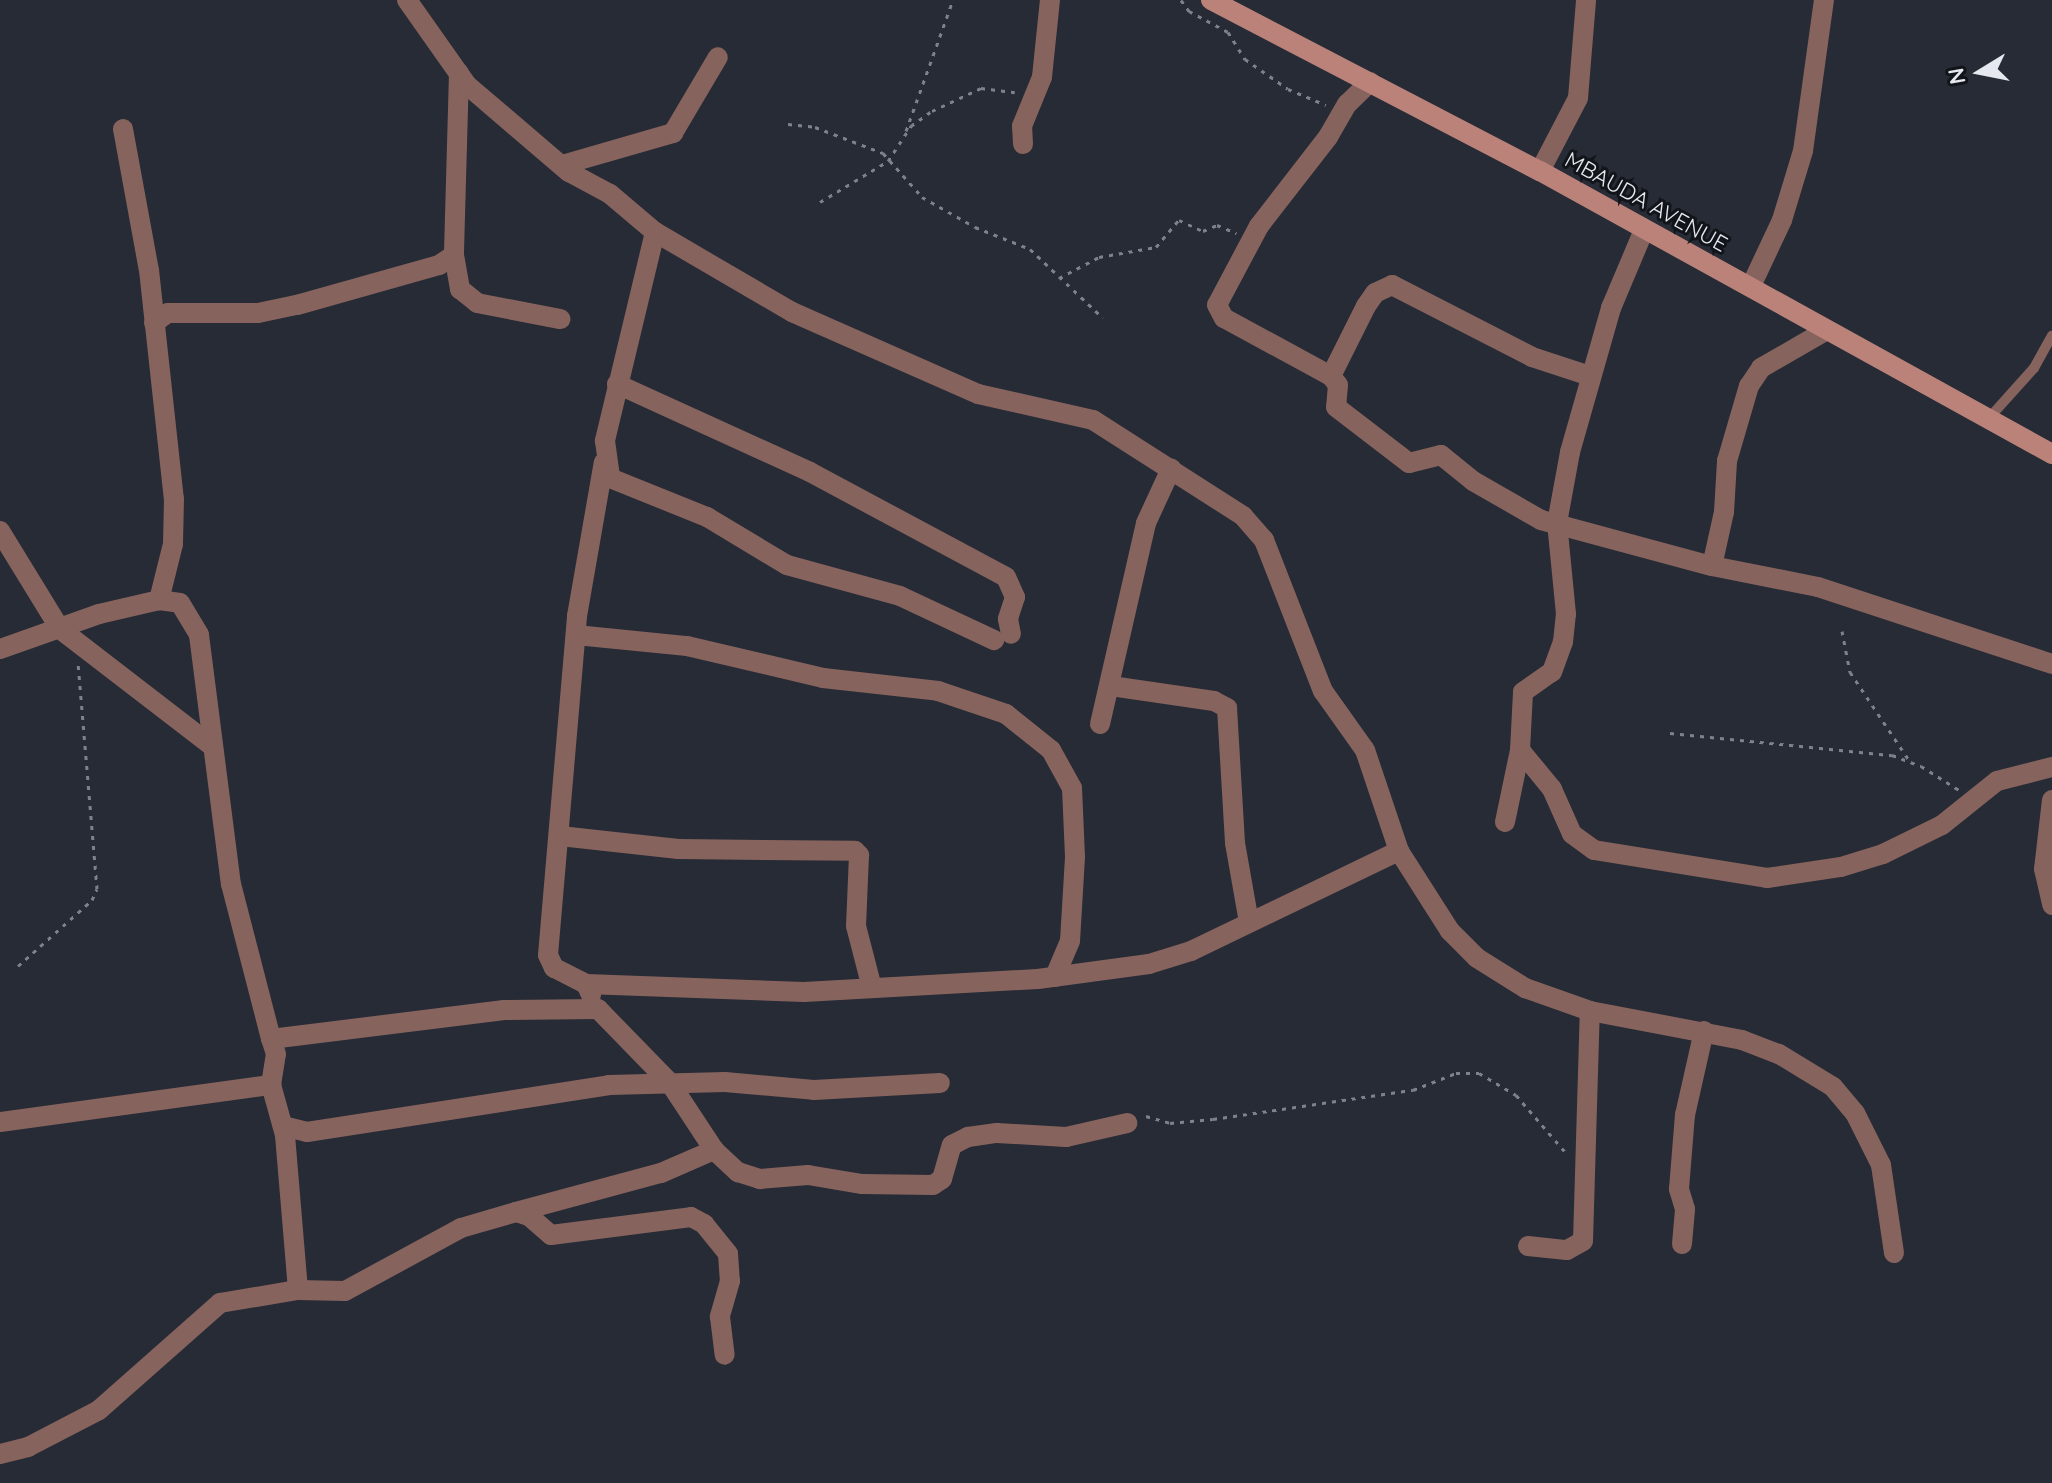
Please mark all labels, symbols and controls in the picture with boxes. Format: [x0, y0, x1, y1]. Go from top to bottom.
north arrow [1940, 32, 2020, 112]
text: N [1941, 66, 1972, 87]
street label: MBAUDA AVENUE [1560, 146, 1732, 258]

